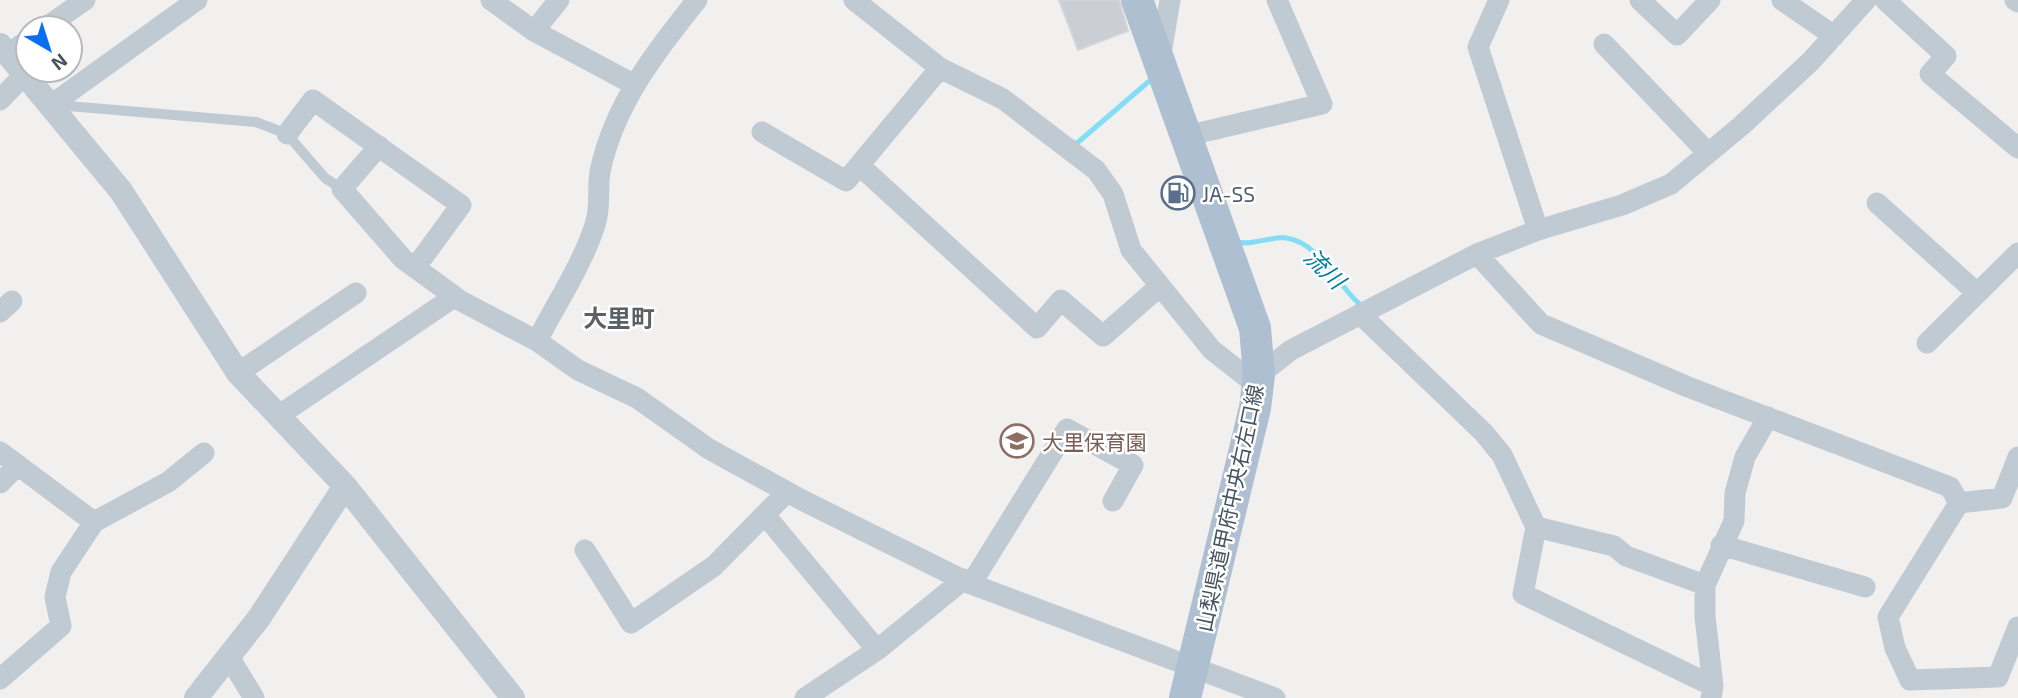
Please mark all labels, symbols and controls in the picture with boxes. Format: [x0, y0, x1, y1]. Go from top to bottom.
north arrow [14, 14, 84, 84]
text: N [47, 49, 73, 76]
fuel station icon: JA-SS [1159, 174, 1197, 212]
place label: JA-SS [1202, 181, 1255, 206]
water label: 流川 [1299, 242, 1353, 296]
district label: 大里町 [583, 303, 655, 332]
street label: 山梨県道甲府中央右左口線 [1191, 382, 1267, 634]
school or university icon: 大里保育園 [998, 422, 1036, 460]
place label: 大里保育園 [1042, 429, 1147, 454]

